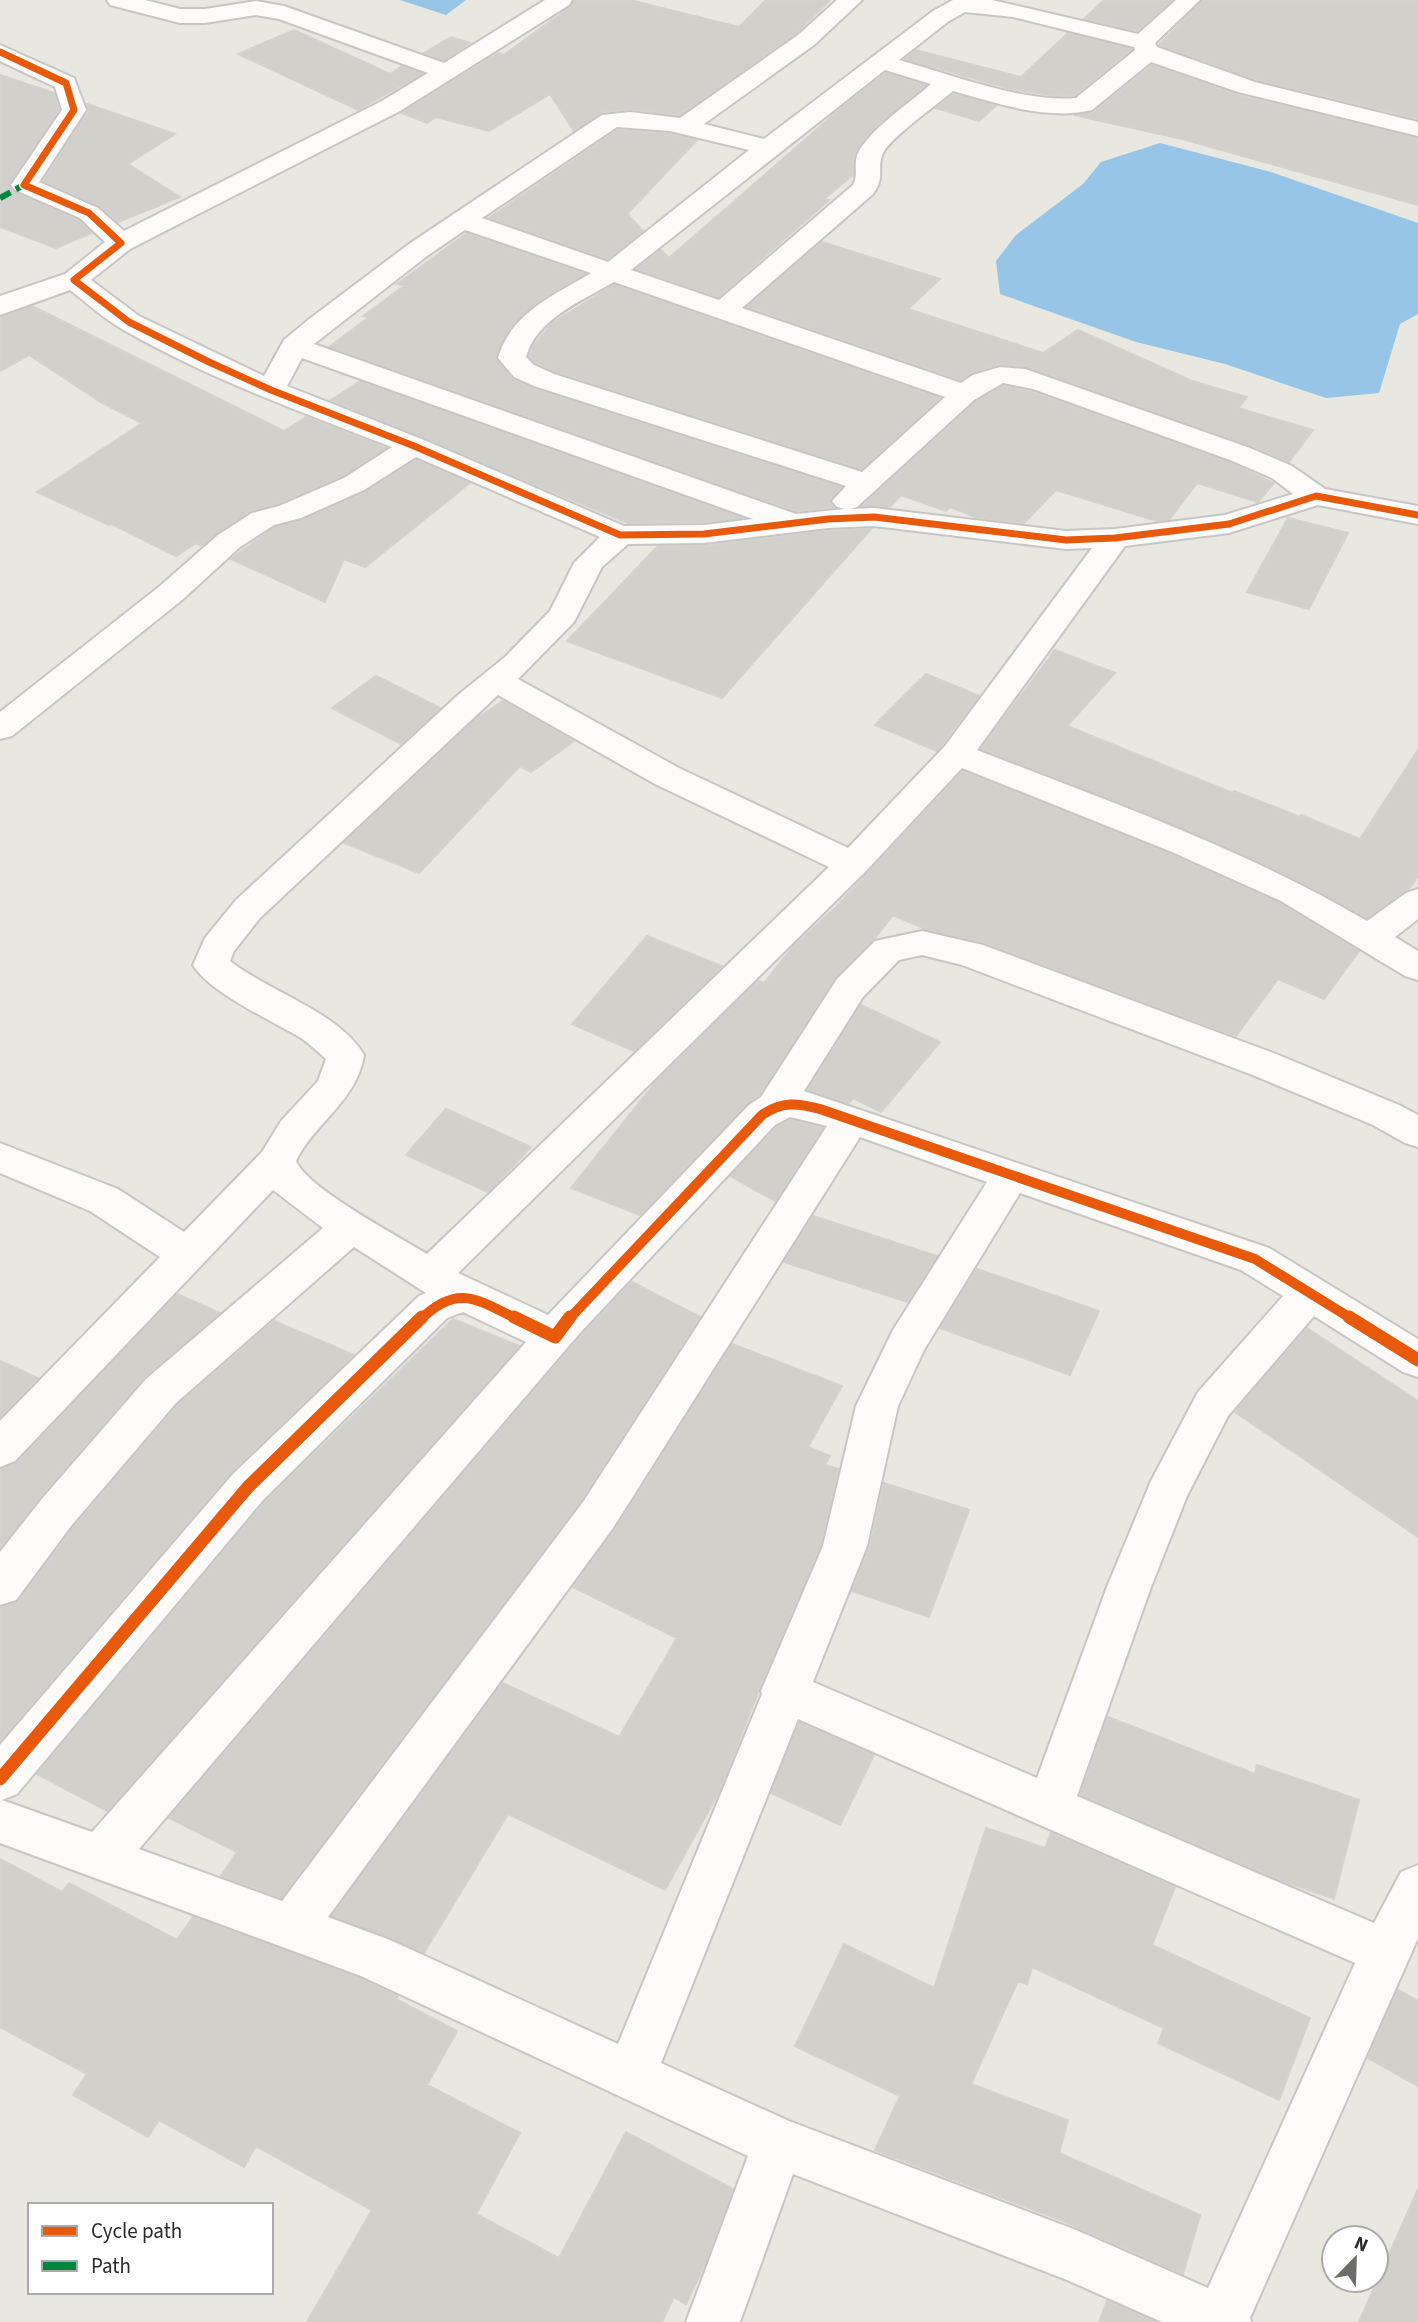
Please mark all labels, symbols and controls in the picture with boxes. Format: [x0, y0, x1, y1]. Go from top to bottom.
legend [28, 2203, 273, 2294]
text: Cycle path [91, 2216, 182, 2246]
north arrow [1320, 2224, 1390, 2294]
text: N [1350, 2230, 1372, 2260]
text: Path [91, 2251, 131, 2281]

